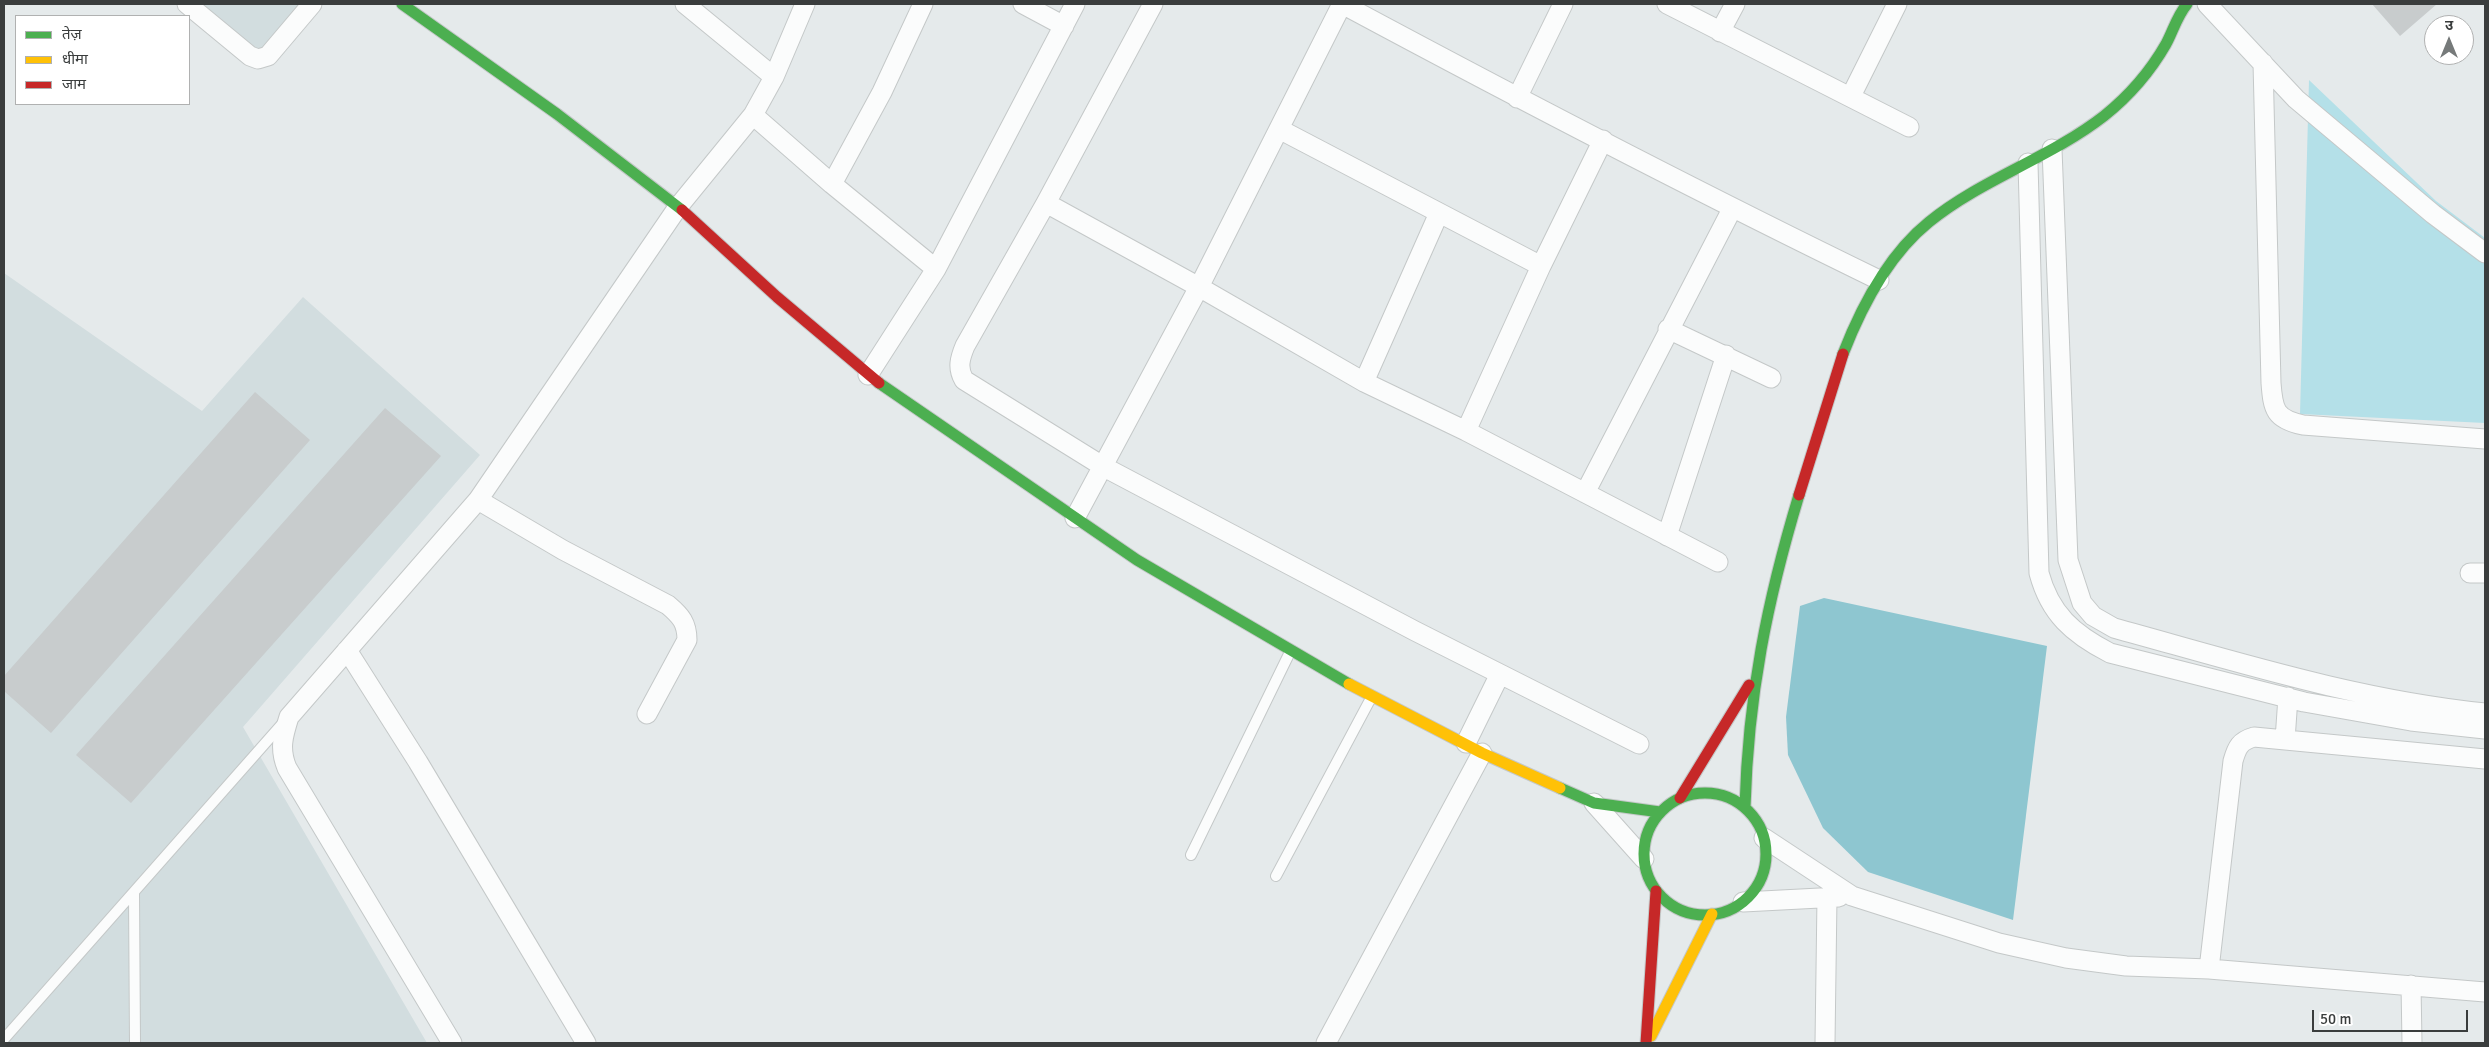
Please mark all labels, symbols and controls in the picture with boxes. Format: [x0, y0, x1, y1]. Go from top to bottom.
legend [15, 15, 190, 105]
north arrow [2424, 15, 2474, 65]
text: उ [2445, 17, 2453, 34]
text: तेज़ [62, 25, 82, 43]
text: धीमा [62, 50, 88, 68]
text: जाम [62, 75, 86, 93]
scale bar [2314, 1000, 2470, 1032]
text: 50 m [2320, 1010, 2351, 1028]

